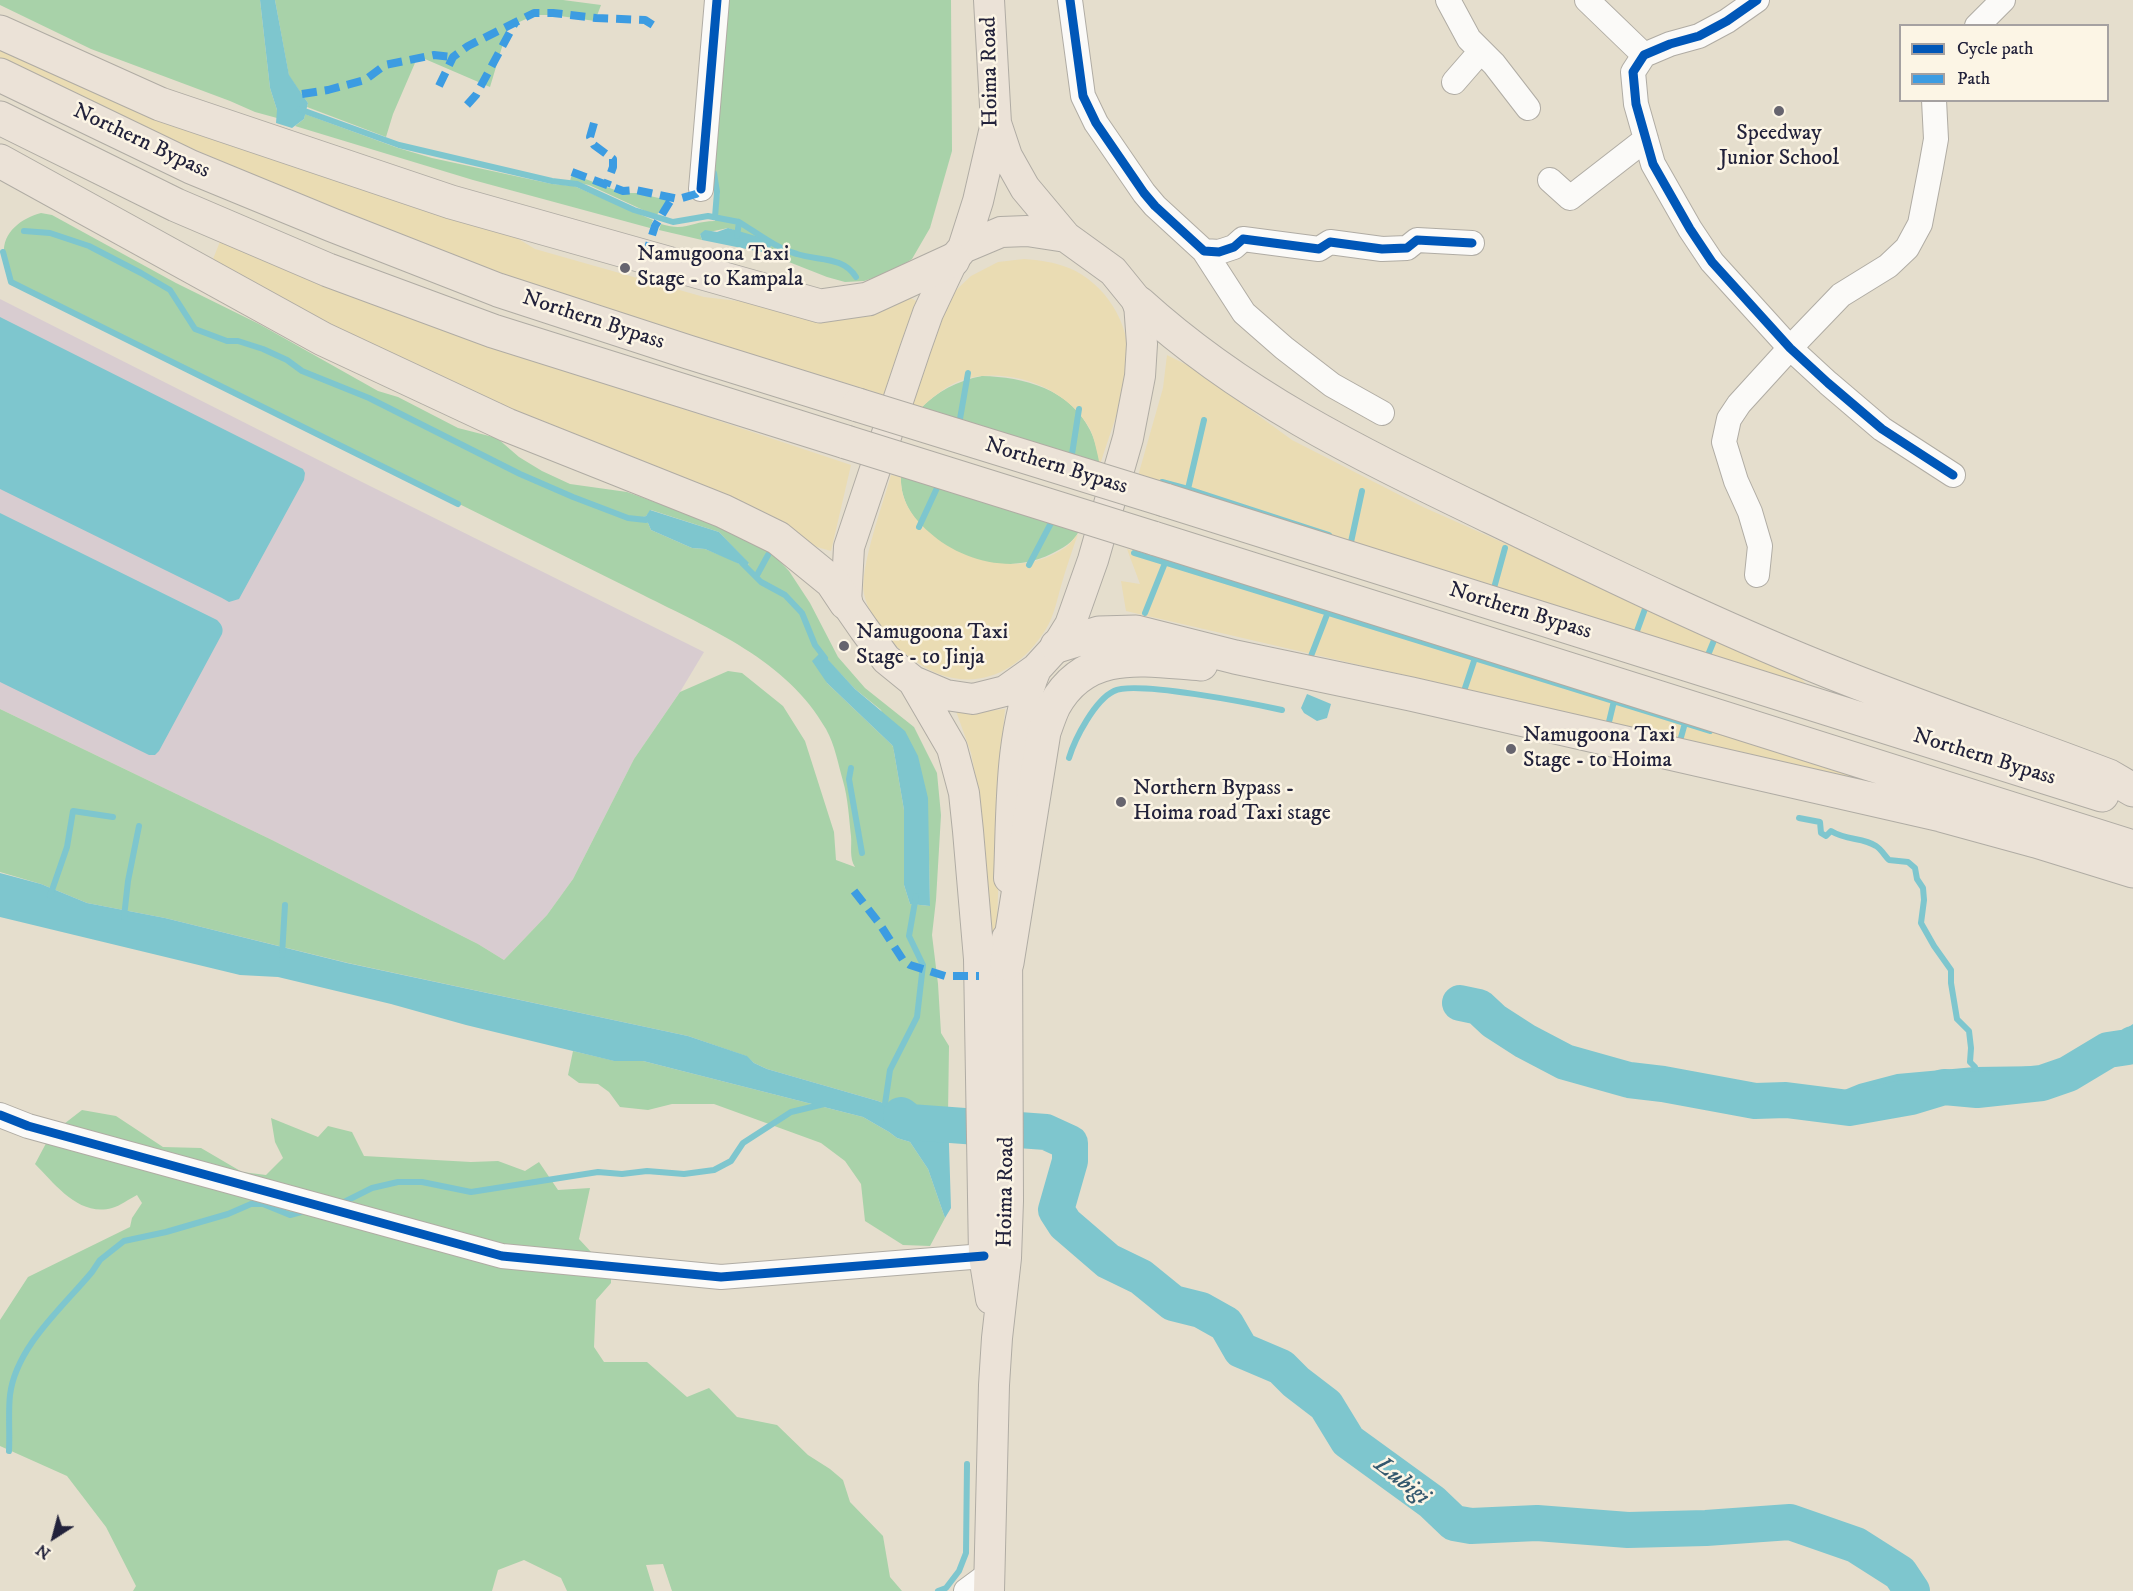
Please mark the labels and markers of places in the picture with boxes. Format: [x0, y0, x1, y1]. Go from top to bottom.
marker: Speedway Junior School [1772, 104, 1786, 118]
place label: Speedway Junior School [1719, 121, 1839, 172]
place label: Namugoona Taxi Stage - to Kampala [637, 242, 803, 294]
marker: Namugoona Taxi Stage - to Kampala [618, 261, 632, 275]
place label: Namugoona Taxi Stage - to Jinja [856, 620, 1008, 672]
marker: Namugoona Taxi Stage - to Jinja [837, 639, 851, 653]
place label: Namugoona Taxi Stage - to Hoima [1523, 723, 1675, 774]
marker: Namugoona Taxi Stage - to Hoima [1504, 742, 1518, 756]
place label: Northern Bypass - Hoima road Taxi stage [1133, 776, 1331, 828]
marker: Northern Bypass - Hoima road Taxi stage [1114, 795, 1128, 809]

